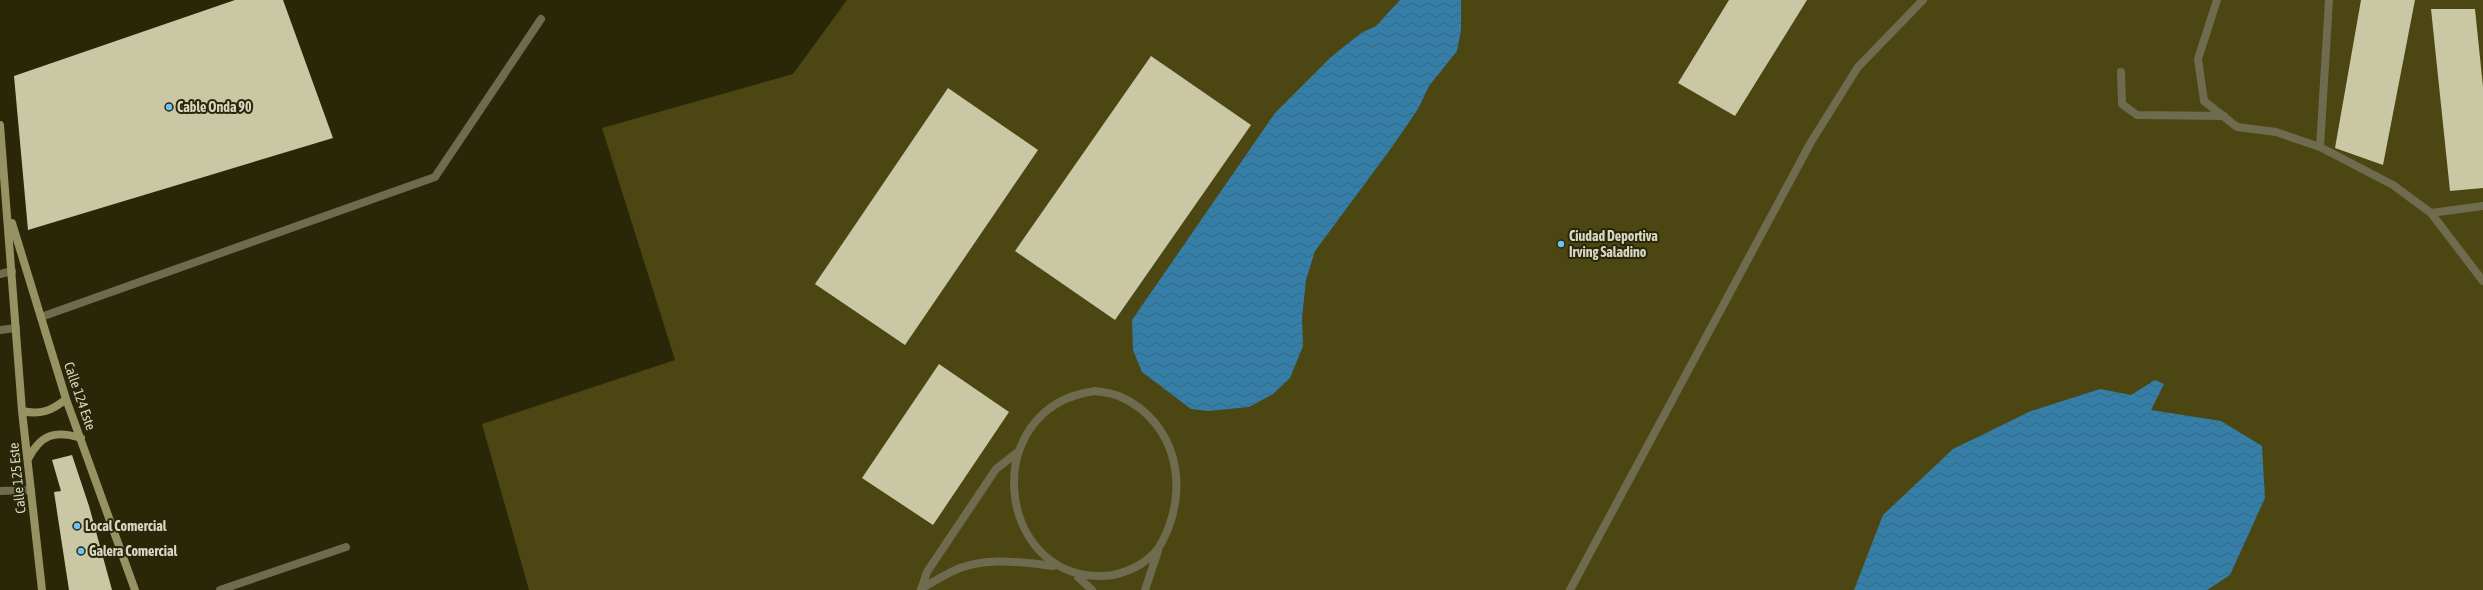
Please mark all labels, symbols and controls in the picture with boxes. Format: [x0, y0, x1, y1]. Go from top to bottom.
place label: Cable Onda 90 [177, 99, 252, 115]
marker: Cable Onda 90 [164, 102, 174, 112]
place label: Ciudad Deportiva Irving Saladino [1569, 228, 1658, 260]
marker: Ciudad Deportiva Irving Saladino [1556, 239, 1566, 249]
street label: Calle 124 Este [61, 360, 99, 432]
street label: Calle 125 Este [5, 442, 29, 514]
place label: Local Comercial [85, 518, 167, 534]
marker: Local Comercial [72, 521, 82, 531]
place label: Galera Comercial [89, 543, 177, 559]
marker: Galera Comercial [76, 546, 86, 556]

